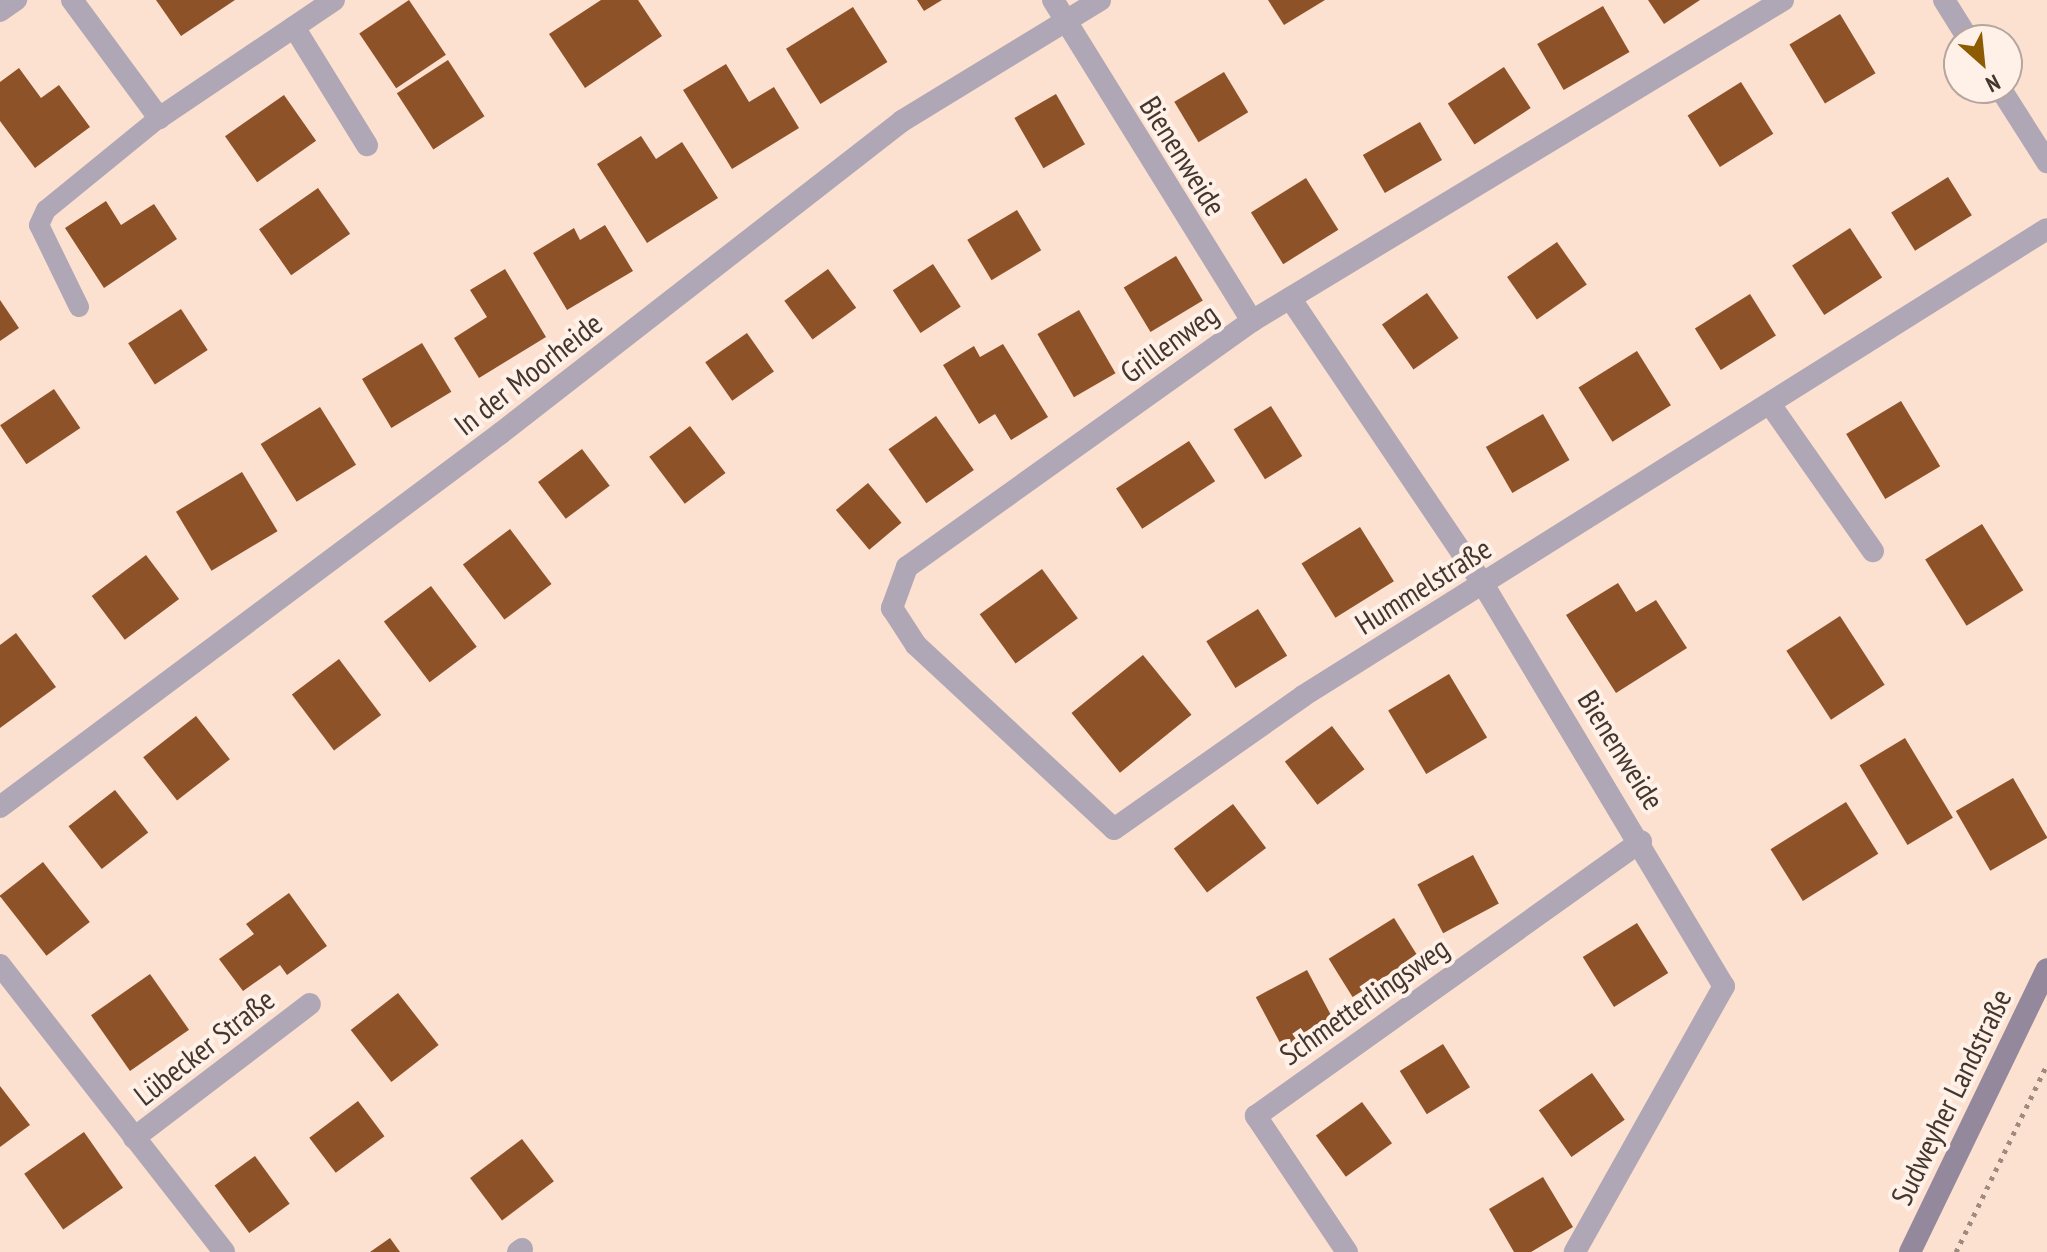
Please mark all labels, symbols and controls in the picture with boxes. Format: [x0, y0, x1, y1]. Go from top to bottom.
north arrow [1943, 24, 2023, 104]
text: N [1981, 68, 2005, 99]
street label: Bienenweide [1132, 90, 1234, 222]
street label: Grillenweg [1113, 296, 1225, 390]
street label: In der Moorheide [447, 305, 609, 443]
street label: Hummelstraße [1349, 530, 1497, 642]
street label: Bienenweide [1570, 684, 1672, 816]
street label: Schmetterlingsweg [1273, 930, 1455, 1072]
street label: Lübecker Straße [127, 981, 281, 1113]
street label: Sudweyher Landstraße [1883, 983, 2019, 1211]

